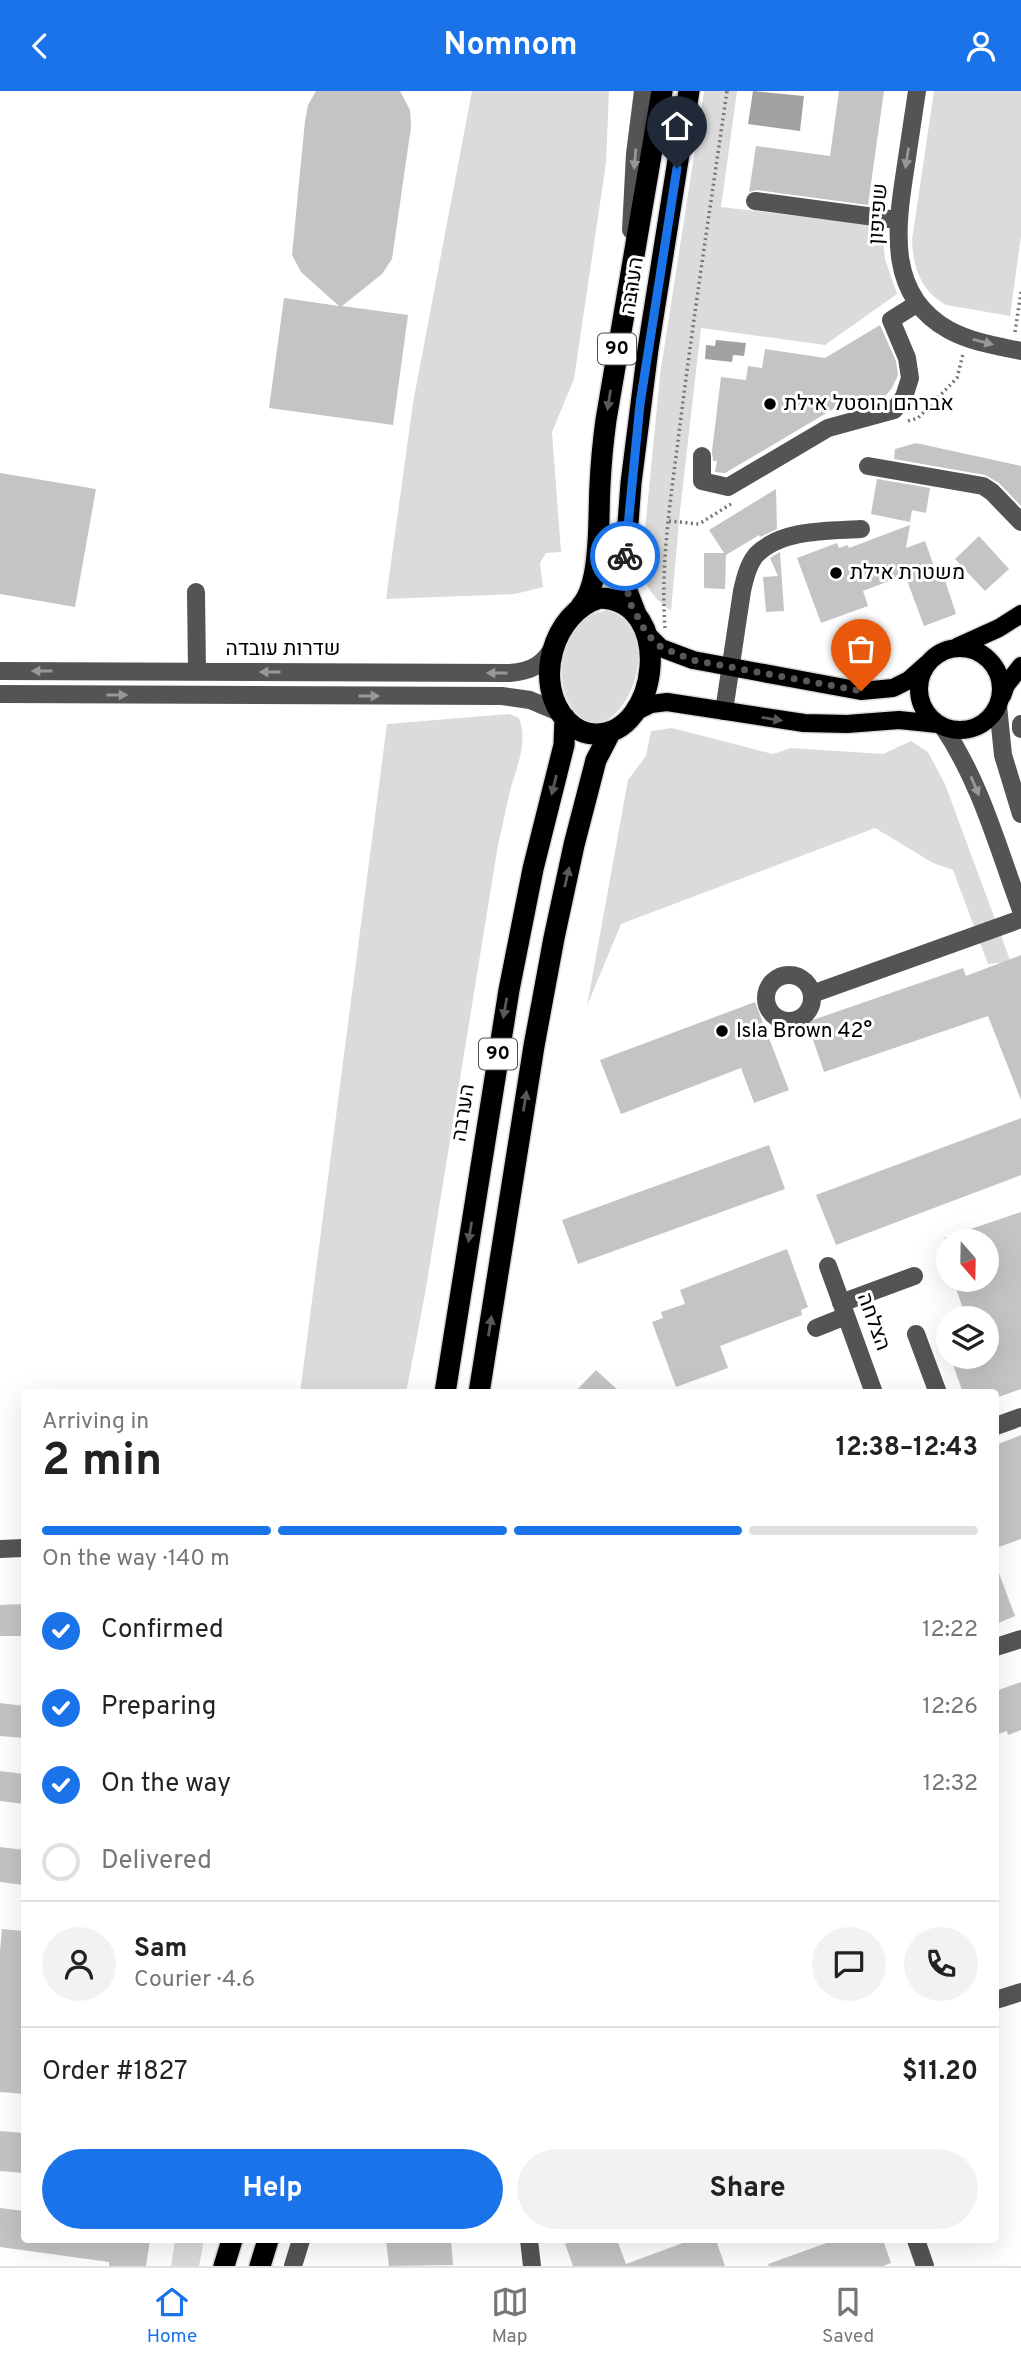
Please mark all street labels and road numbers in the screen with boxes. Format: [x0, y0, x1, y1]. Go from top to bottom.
street label: שפיפון [863, 182, 895, 246]
street label: הערבה [615, 255, 651, 317]
road number: 90 [598, 333, 636, 365]
street label: שדרות עובדה [226, 636, 340, 663]
road number: 90 [479, 1039, 517, 1070]
street label: הערבה [446, 1082, 482, 1144]
street label: הצלחה [850, 1289, 896, 1355]

